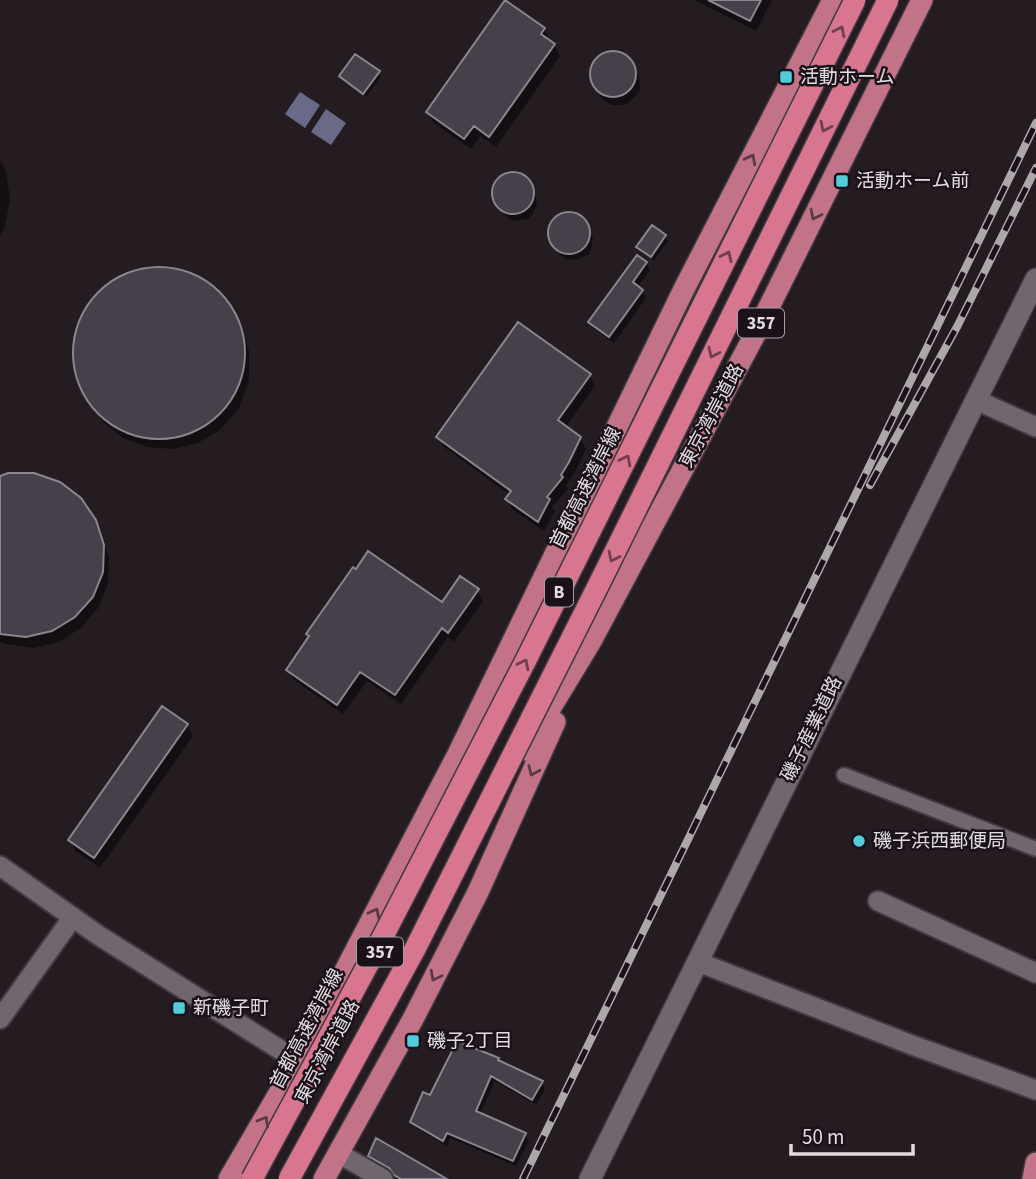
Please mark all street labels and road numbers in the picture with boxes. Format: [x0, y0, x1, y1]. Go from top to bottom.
road number: 357 [738, 309, 784, 338]
street label: 東京湾岸道路 [673, 359, 751, 473]
street label: 首都高速湾岸線 [544, 423, 628, 553]
road number: B [545, 578, 573, 606]
street label: 磯子産業道路 [775, 672, 849, 786]
road number: 357 [357, 937, 403, 967]
street label: 首都高速湾岸線 [264, 964, 350, 1094]
street label: 東京湾岸道路 [289, 995, 367, 1109]

